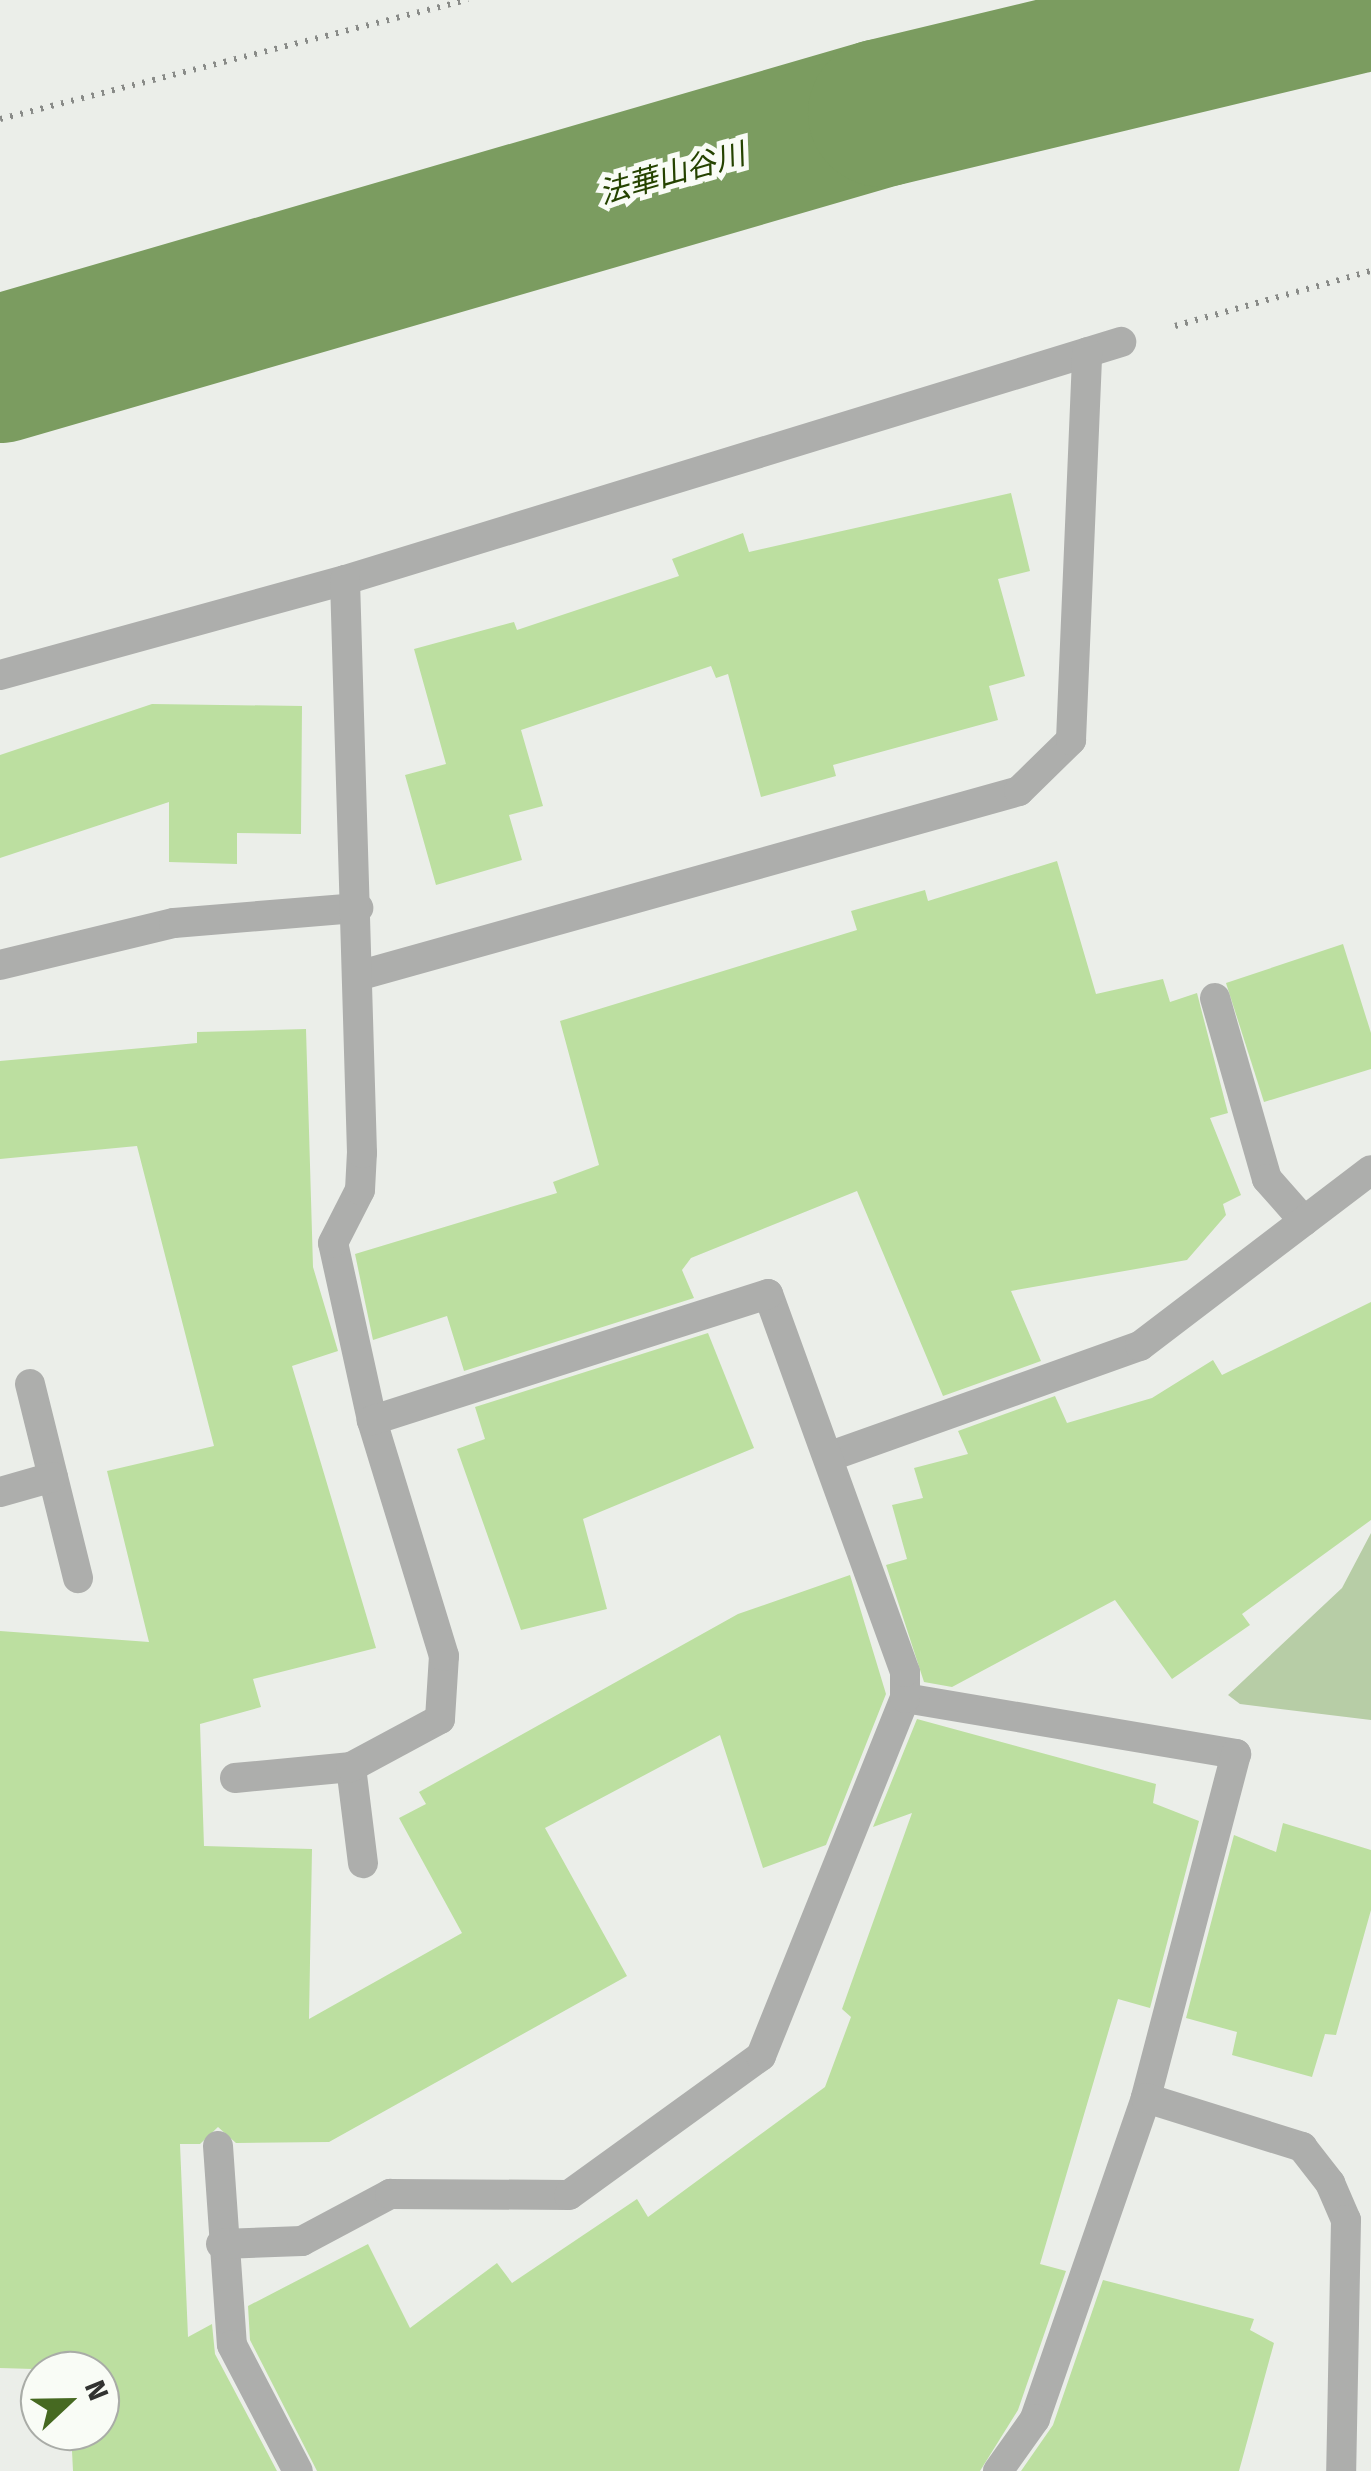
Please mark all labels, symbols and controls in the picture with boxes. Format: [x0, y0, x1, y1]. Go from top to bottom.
water label: 法華山谷川 [595, 136, 749, 212]
north arrow [20, 2351, 120, 2451]
text: N [78, 2376, 115, 2405]

